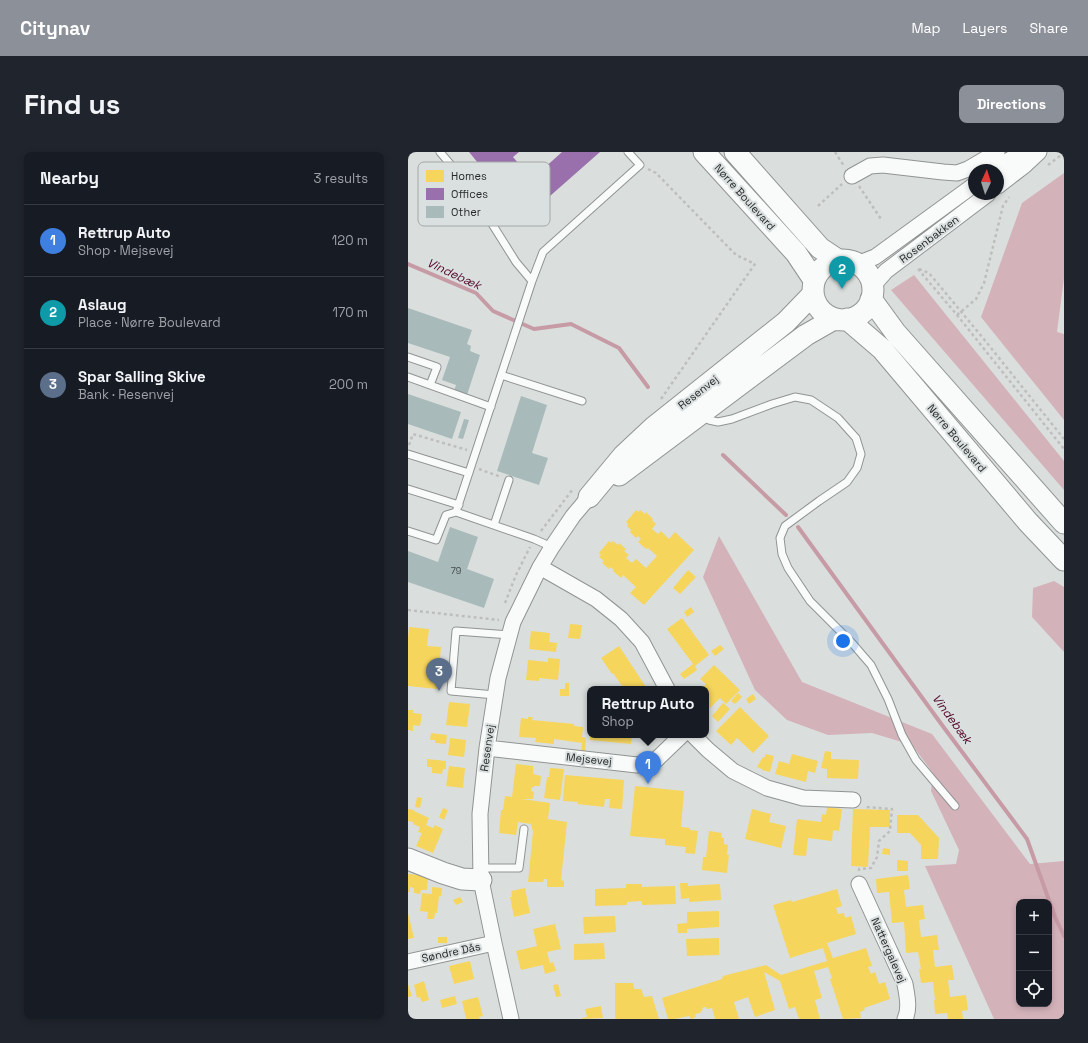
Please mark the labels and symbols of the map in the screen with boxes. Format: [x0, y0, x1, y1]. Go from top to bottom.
street label: Nørre Boulevard [712, 161, 778, 233]
legend [418, 162, 550, 226]
north arrow [968, 164, 1004, 200]
text: Homes [451, 169, 487, 183]
text: Offices [451, 187, 488, 201]
text: Other [451, 205, 481, 219]
street label: Rosenbakken [896, 212, 962, 266]
water label: Vindebæk [424, 255, 485, 294]
pin: 2 [829, 256, 855, 289]
street label: Resenvej [675, 372, 721, 412]
street label: Nørre Boulevard [924, 401, 990, 475]
house number: 79 [451, 565, 461, 577]
your location [833, 631, 853, 651]
pin: 3 [426, 658, 452, 691]
water label: Vindebæk [929, 691, 976, 748]
street label: Resenvej [477, 723, 497, 772]
street label: Mejsevej [566, 750, 613, 768]
pin: 1 [635, 751, 661, 784]
street label: Nattergalevej [868, 915, 910, 985]
street label: Søndre Dås [420, 939, 482, 965]

